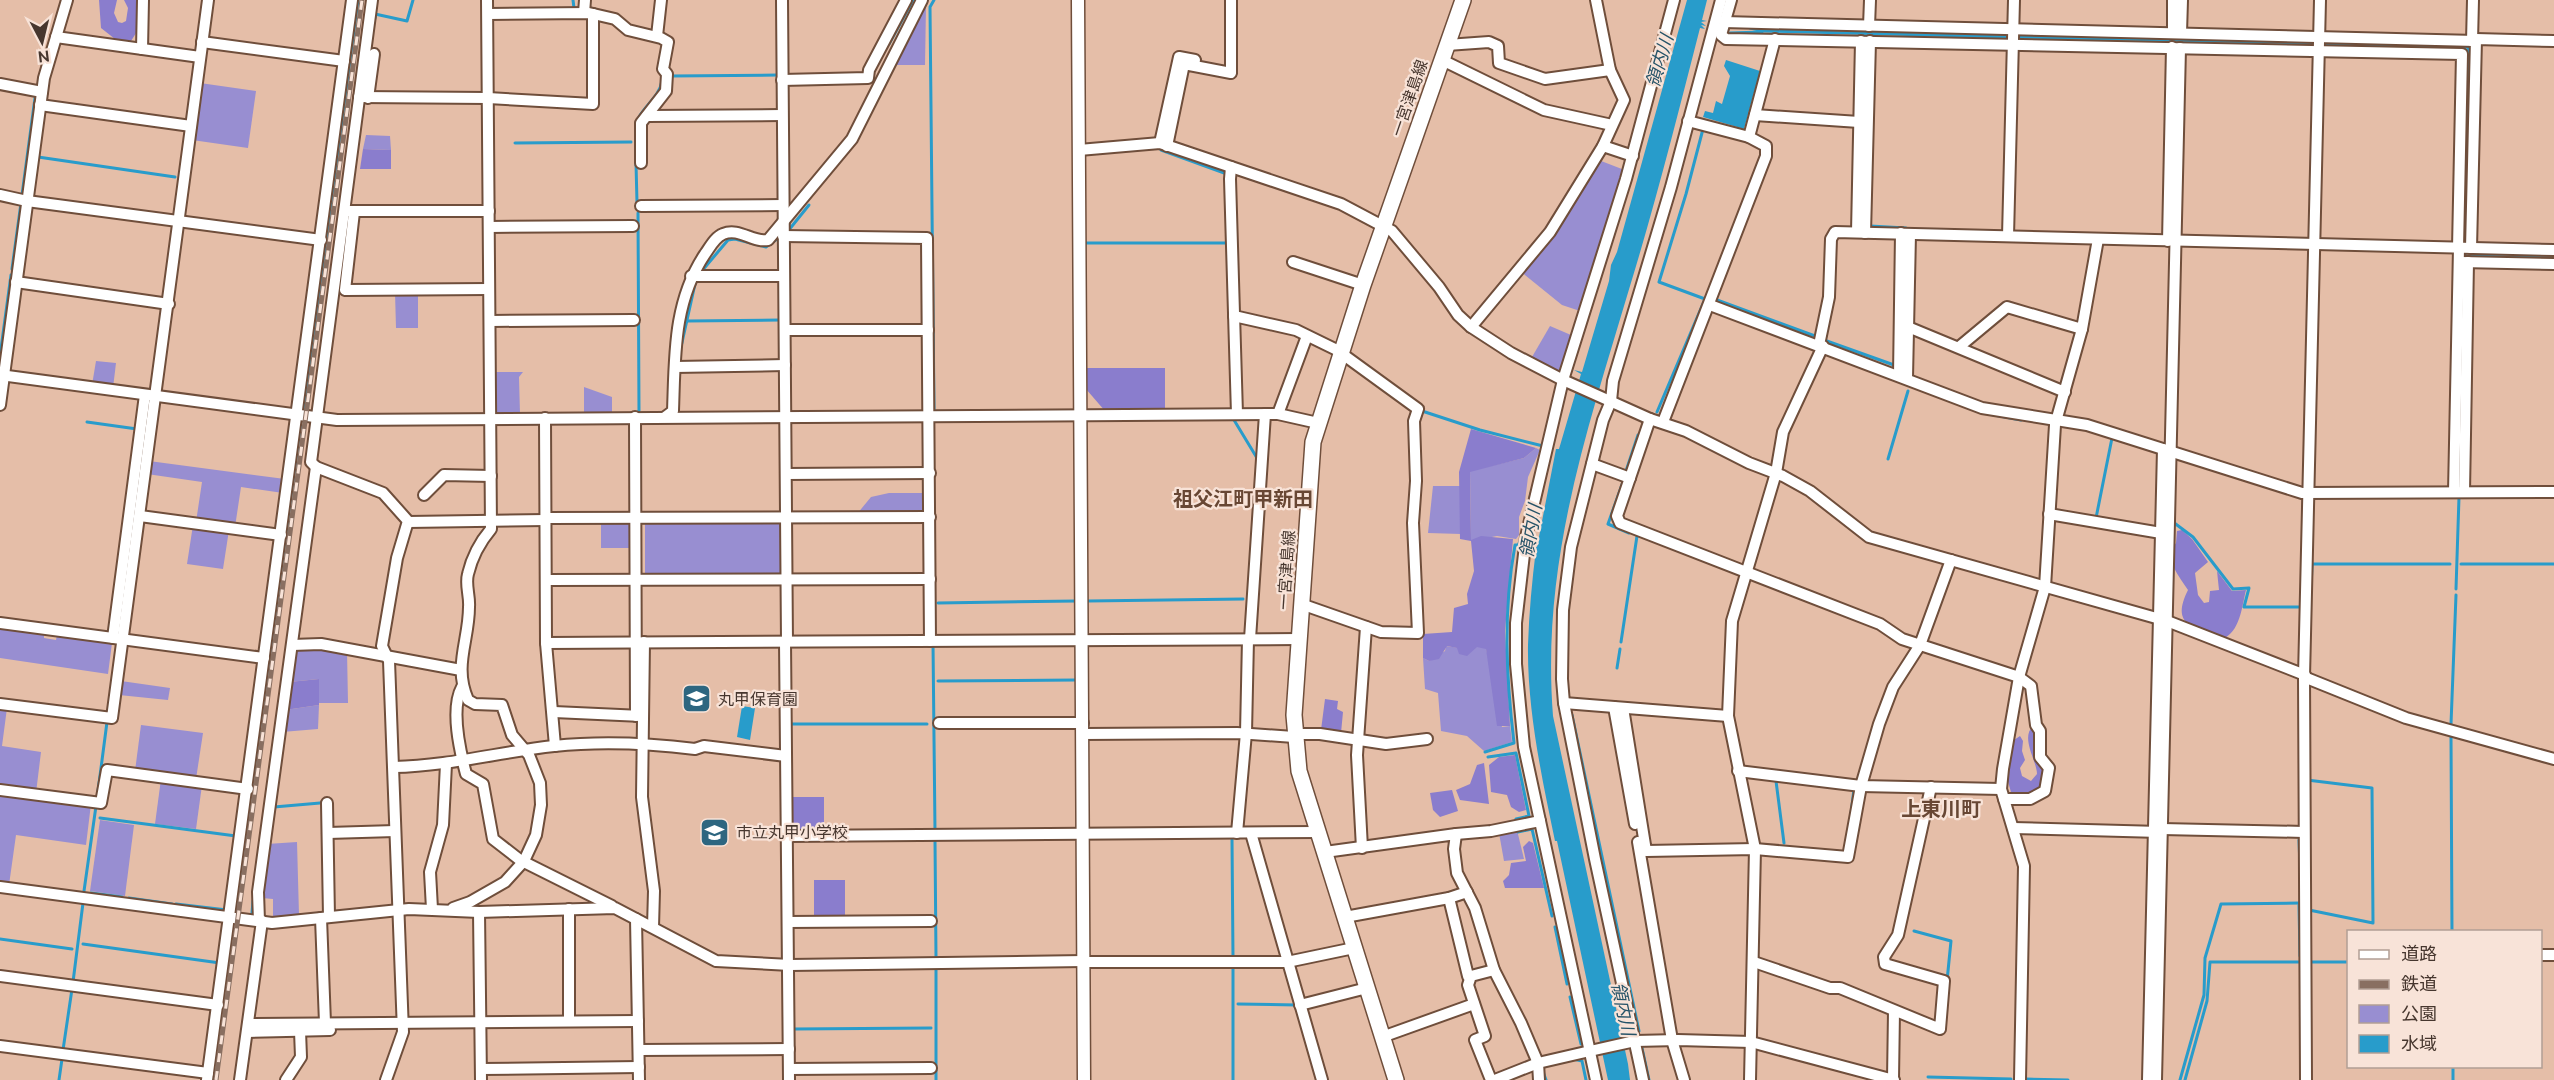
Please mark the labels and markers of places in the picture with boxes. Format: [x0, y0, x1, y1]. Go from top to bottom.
school or university icon: 丸甲保育園 [681, 683, 713, 715]
place label: 丸甲保育園 [718, 690, 798, 708]
school or university icon: 市立丸甲小学校 [699, 816, 731, 848]
place label: 市立丸甲小学校 [736, 823, 848, 841]

